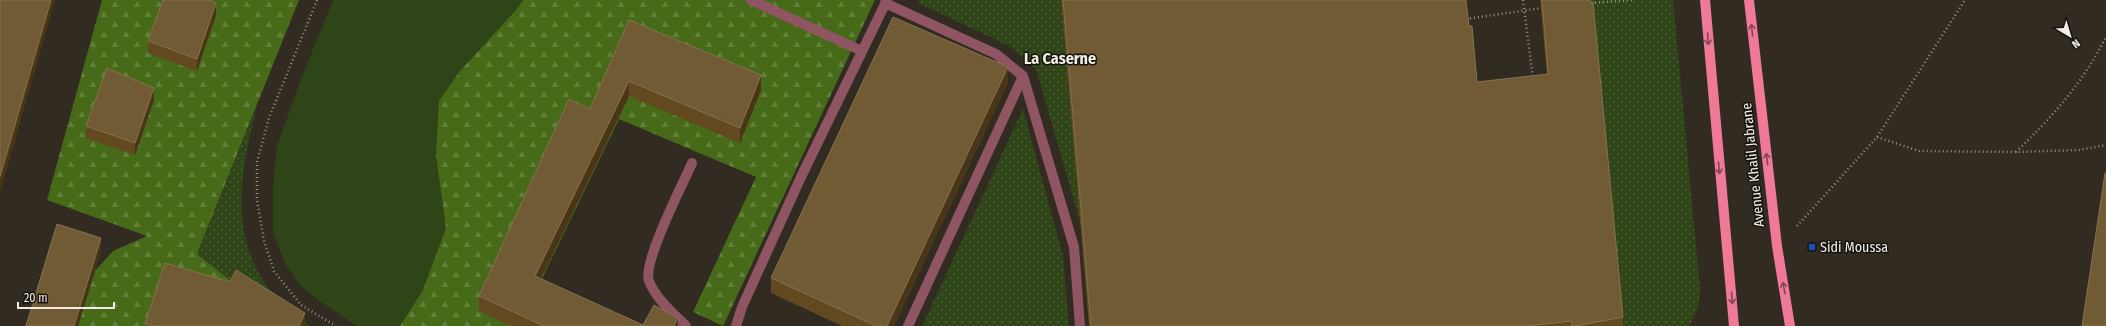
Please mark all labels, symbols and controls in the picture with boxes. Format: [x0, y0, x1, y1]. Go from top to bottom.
north arrow [2050, 16, 2090, 56]
one-way arrow [1748, 23, 1756, 36]
one-way arrow [1704, 32, 1711, 45]
text: N [2069, 36, 2082, 51]
district label: La Caserne [1024, 49, 1096, 68]
street label: Avenue Khalil Jabrane [1738, 102, 1768, 228]
one-way arrow [1763, 153, 1771, 166]
one-way arrow [1716, 161, 1723, 174]
place label: Sidi Moussa [1820, 239, 1888, 256]
marker: Sidi Moussa [1807, 242, 1817, 252]
one-way arrow [1779, 281, 1787, 294]
scale bar [18, 284, 114, 310]
text: 20 m [24, 291, 48, 305]
one-way arrow [1728, 291, 1735, 304]

